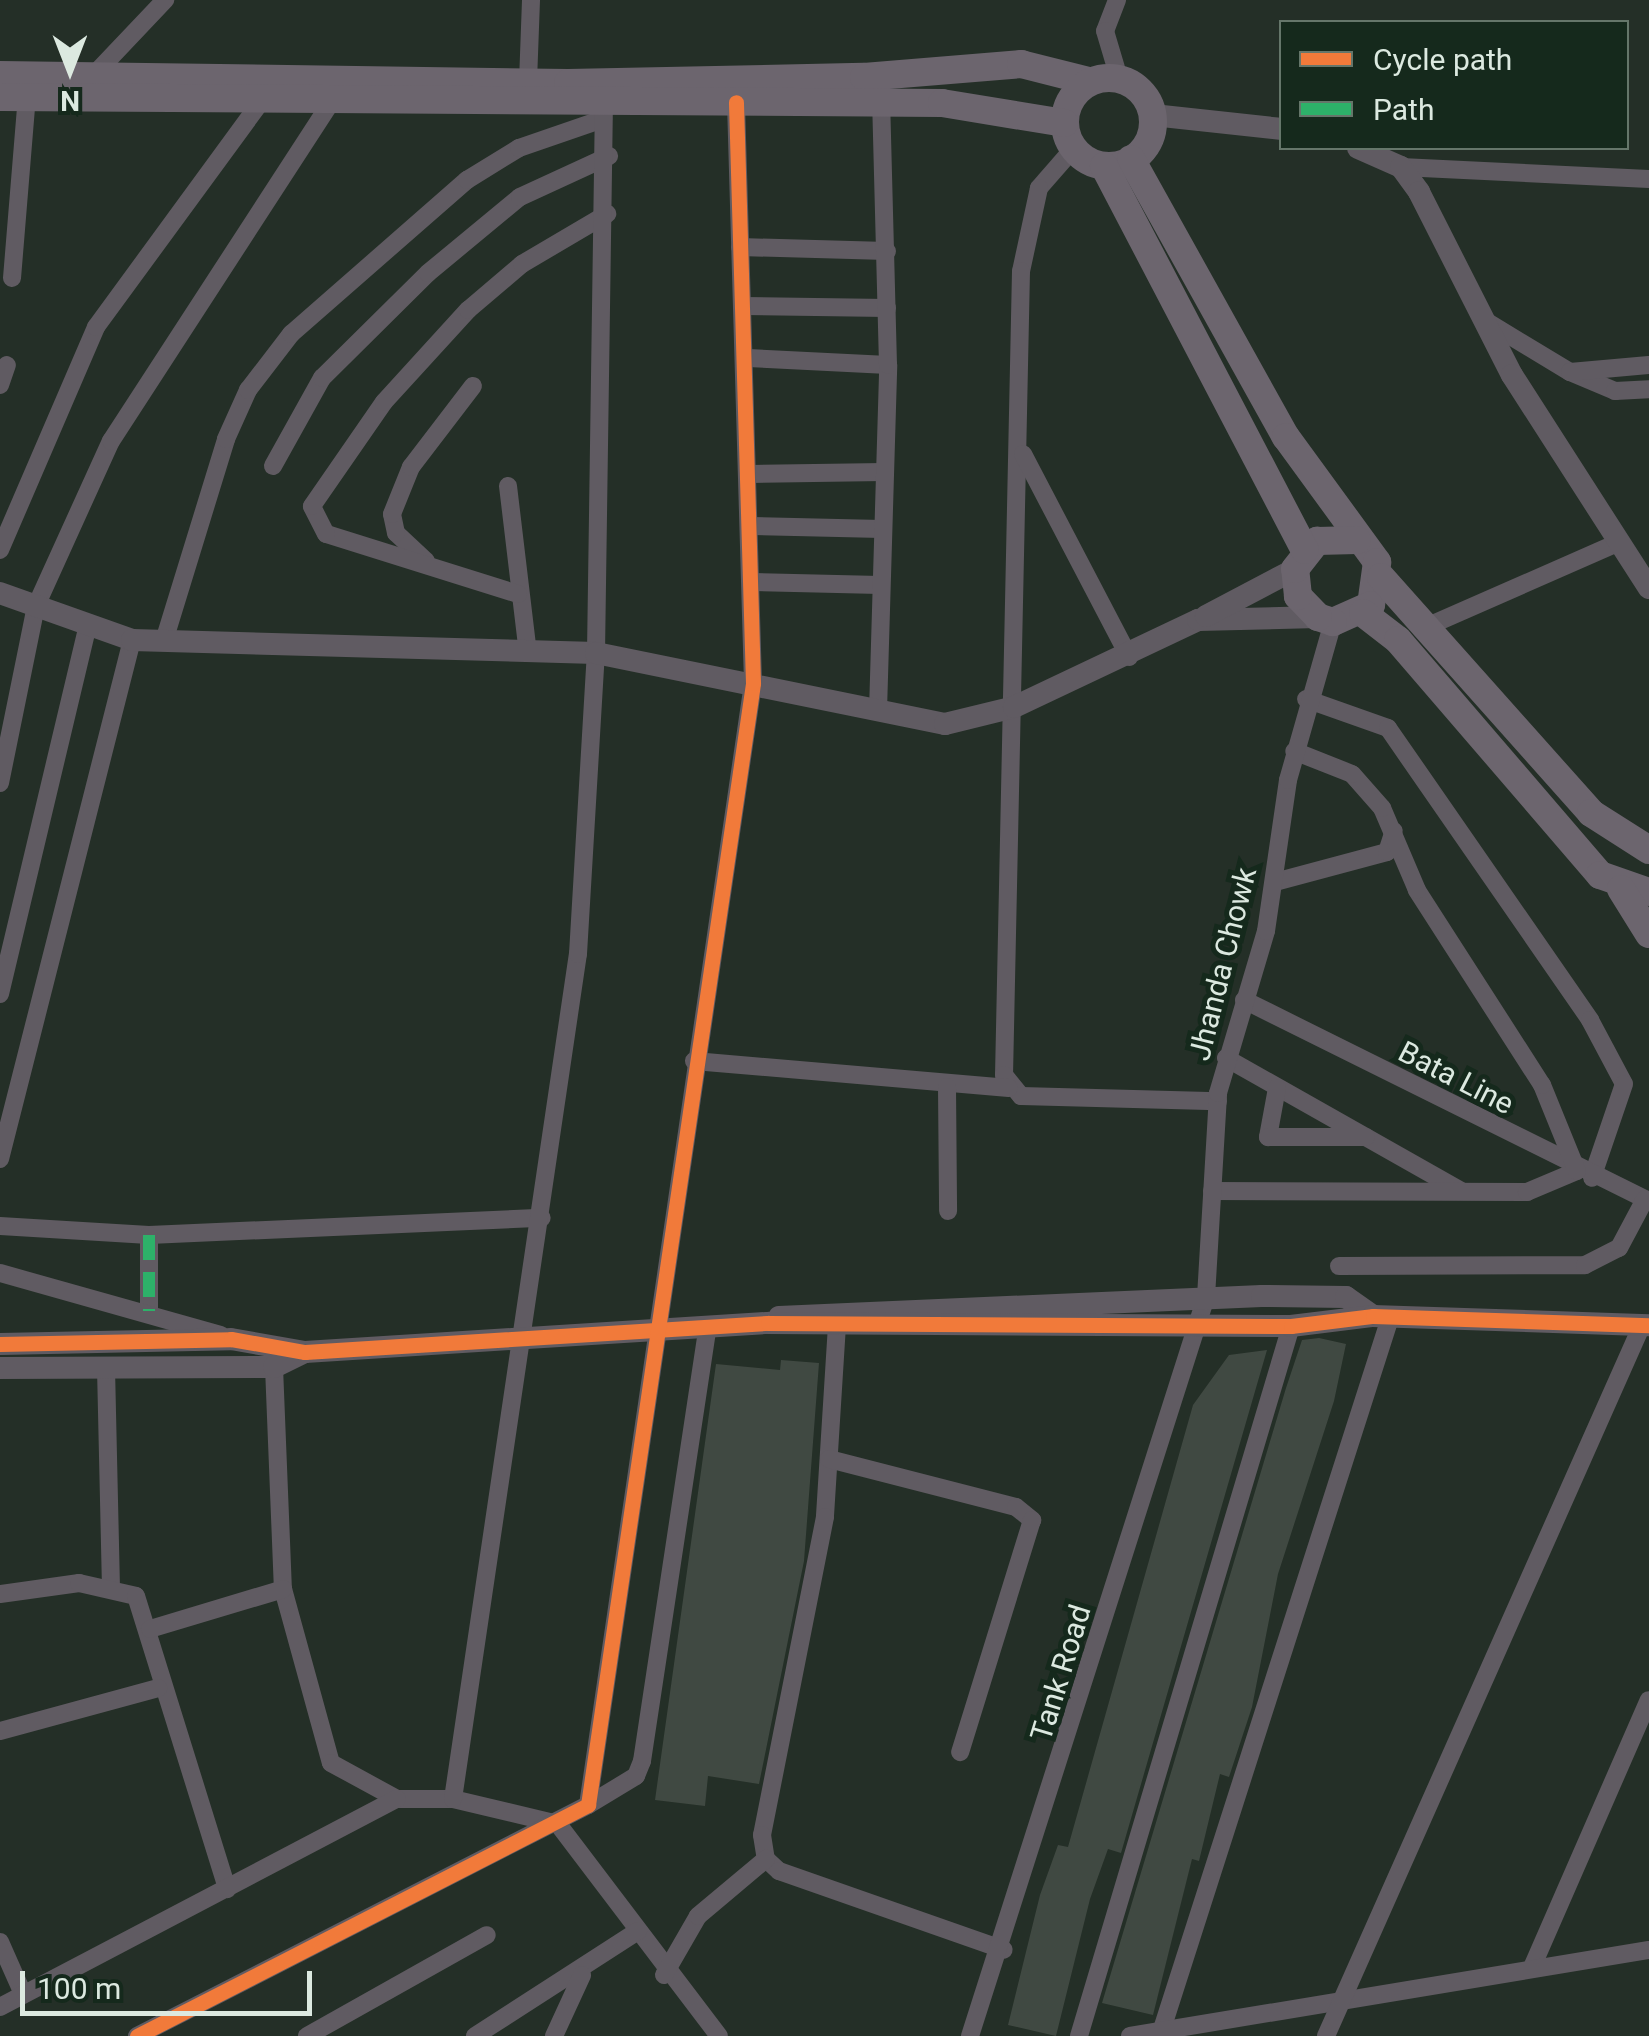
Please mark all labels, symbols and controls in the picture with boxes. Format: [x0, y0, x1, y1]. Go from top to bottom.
north arrow [20, 20, 120, 120]
legend [1279, 20, 1629, 150]
text: Cycle path [1373, 42, 1512, 77]
text: N [60, 84, 80, 117]
text: Path [1373, 92, 1434, 127]
street label: Jhanda Chowk [1182, 864, 1264, 1064]
street label: Bata Line [1392, 1034, 1520, 1122]
street label: Tank Road [1023, 1601, 1099, 1745]
scale bar [25, 1951, 318, 2013]
text: 100 m [37, 1971, 121, 2006]

